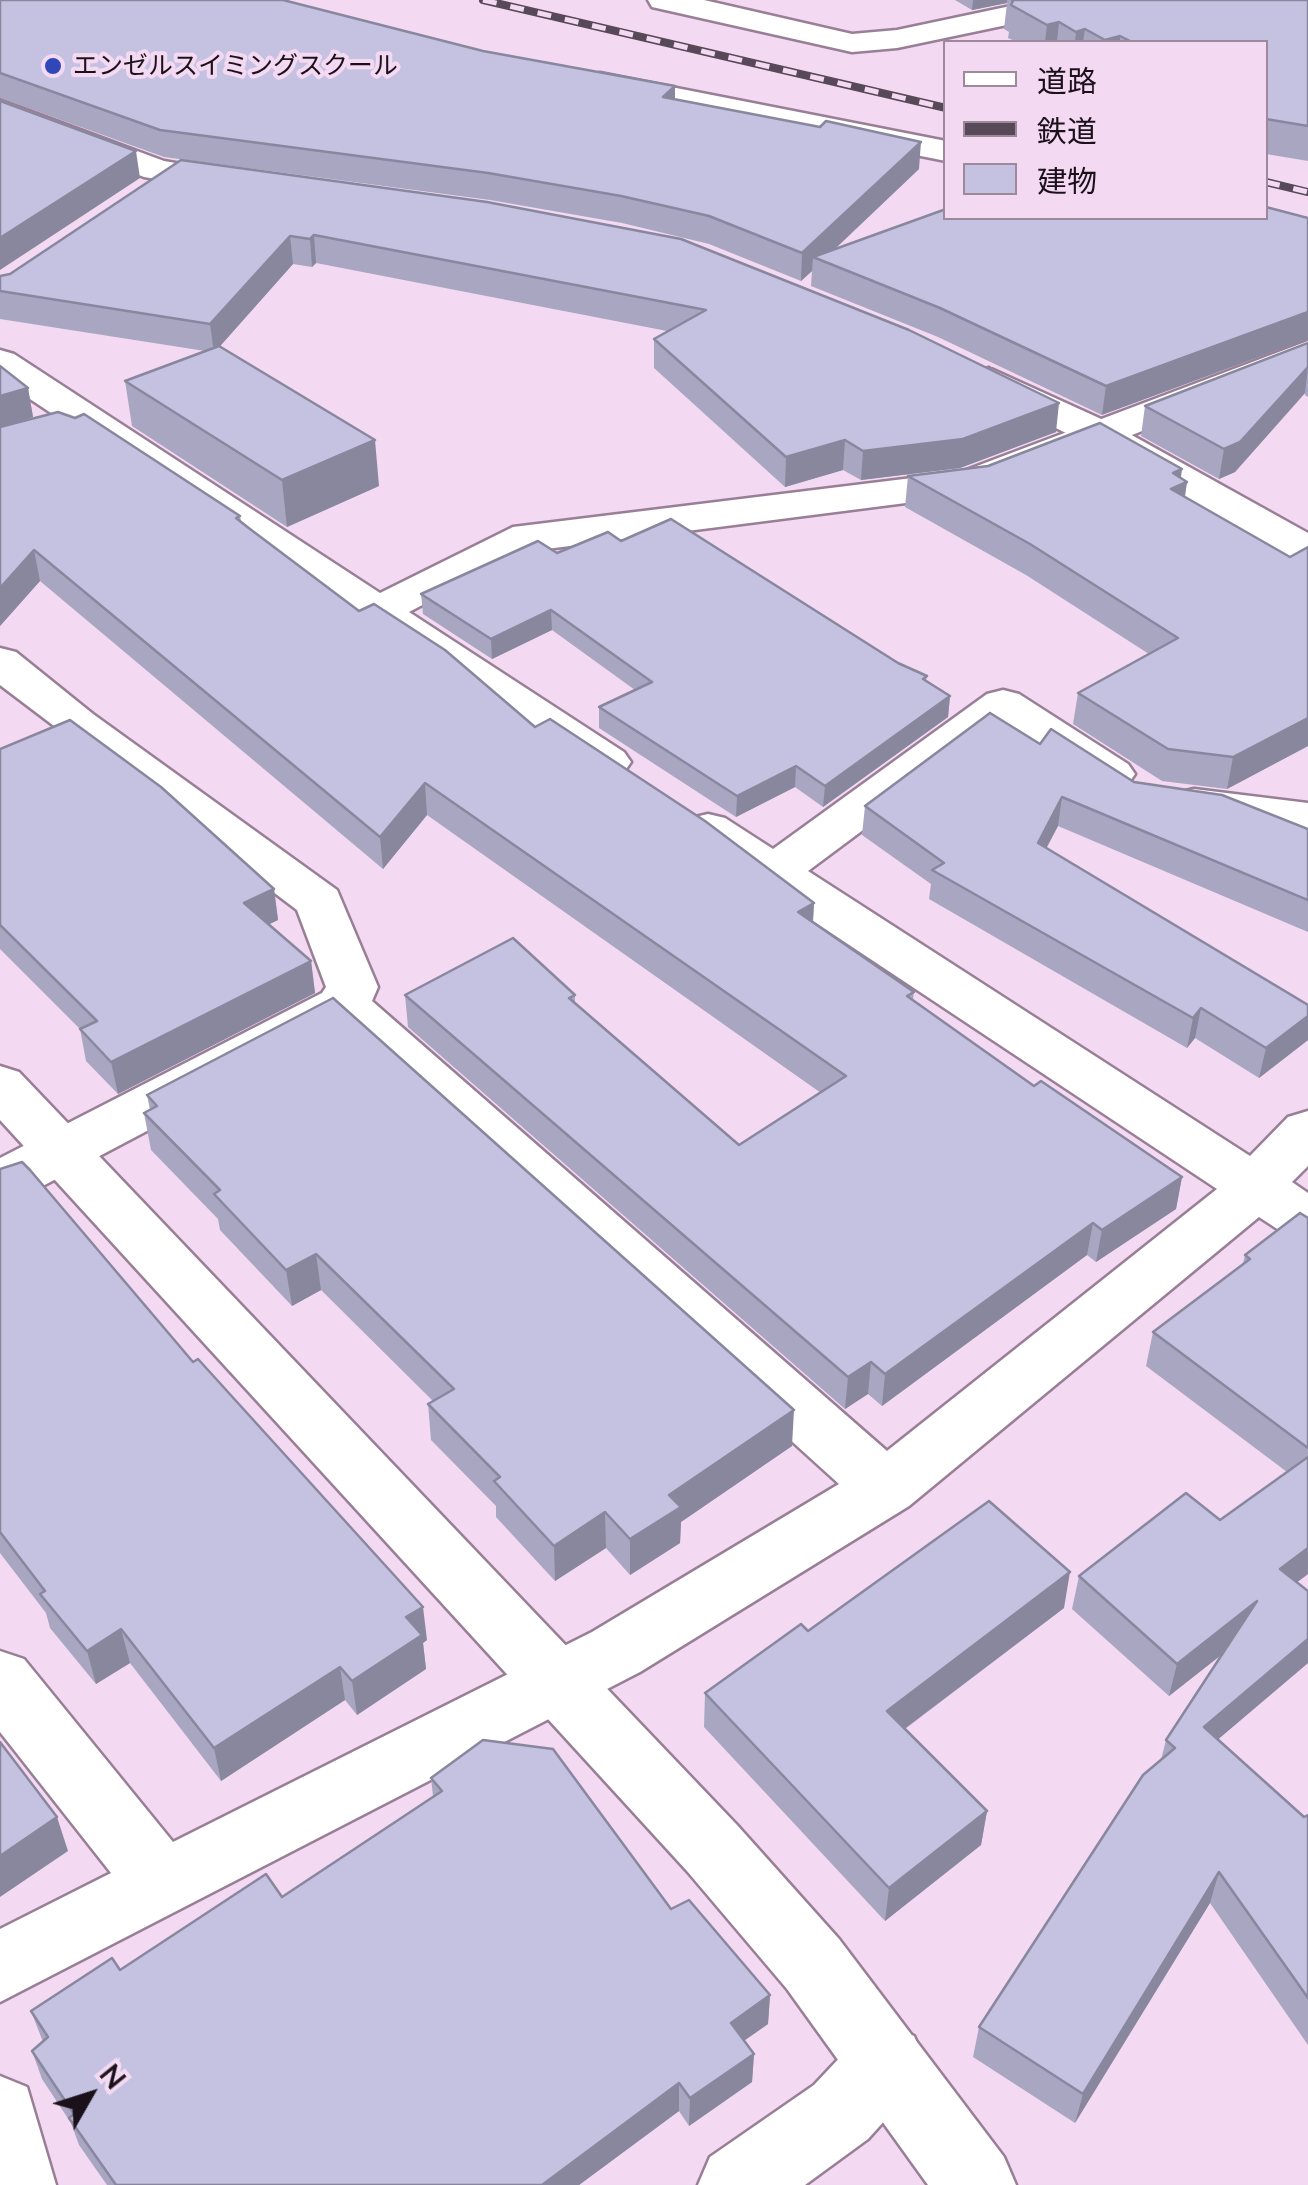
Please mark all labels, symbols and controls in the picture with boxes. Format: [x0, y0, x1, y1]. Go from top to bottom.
legend [943, 40, 1268, 220]
place label: エンゼルスイミングスクール [73, 51, 398, 81]
marker: エンゼルスイミングスクール [42, 55, 64, 77]
text: 道路 [1037, 62, 1097, 98]
text: 鉄道 [1037, 112, 1097, 148]
text: 建物 [1037, 162, 1097, 198]
north arrow [40, 2045, 140, 2145]
text: N [93, 2057, 133, 2095]

